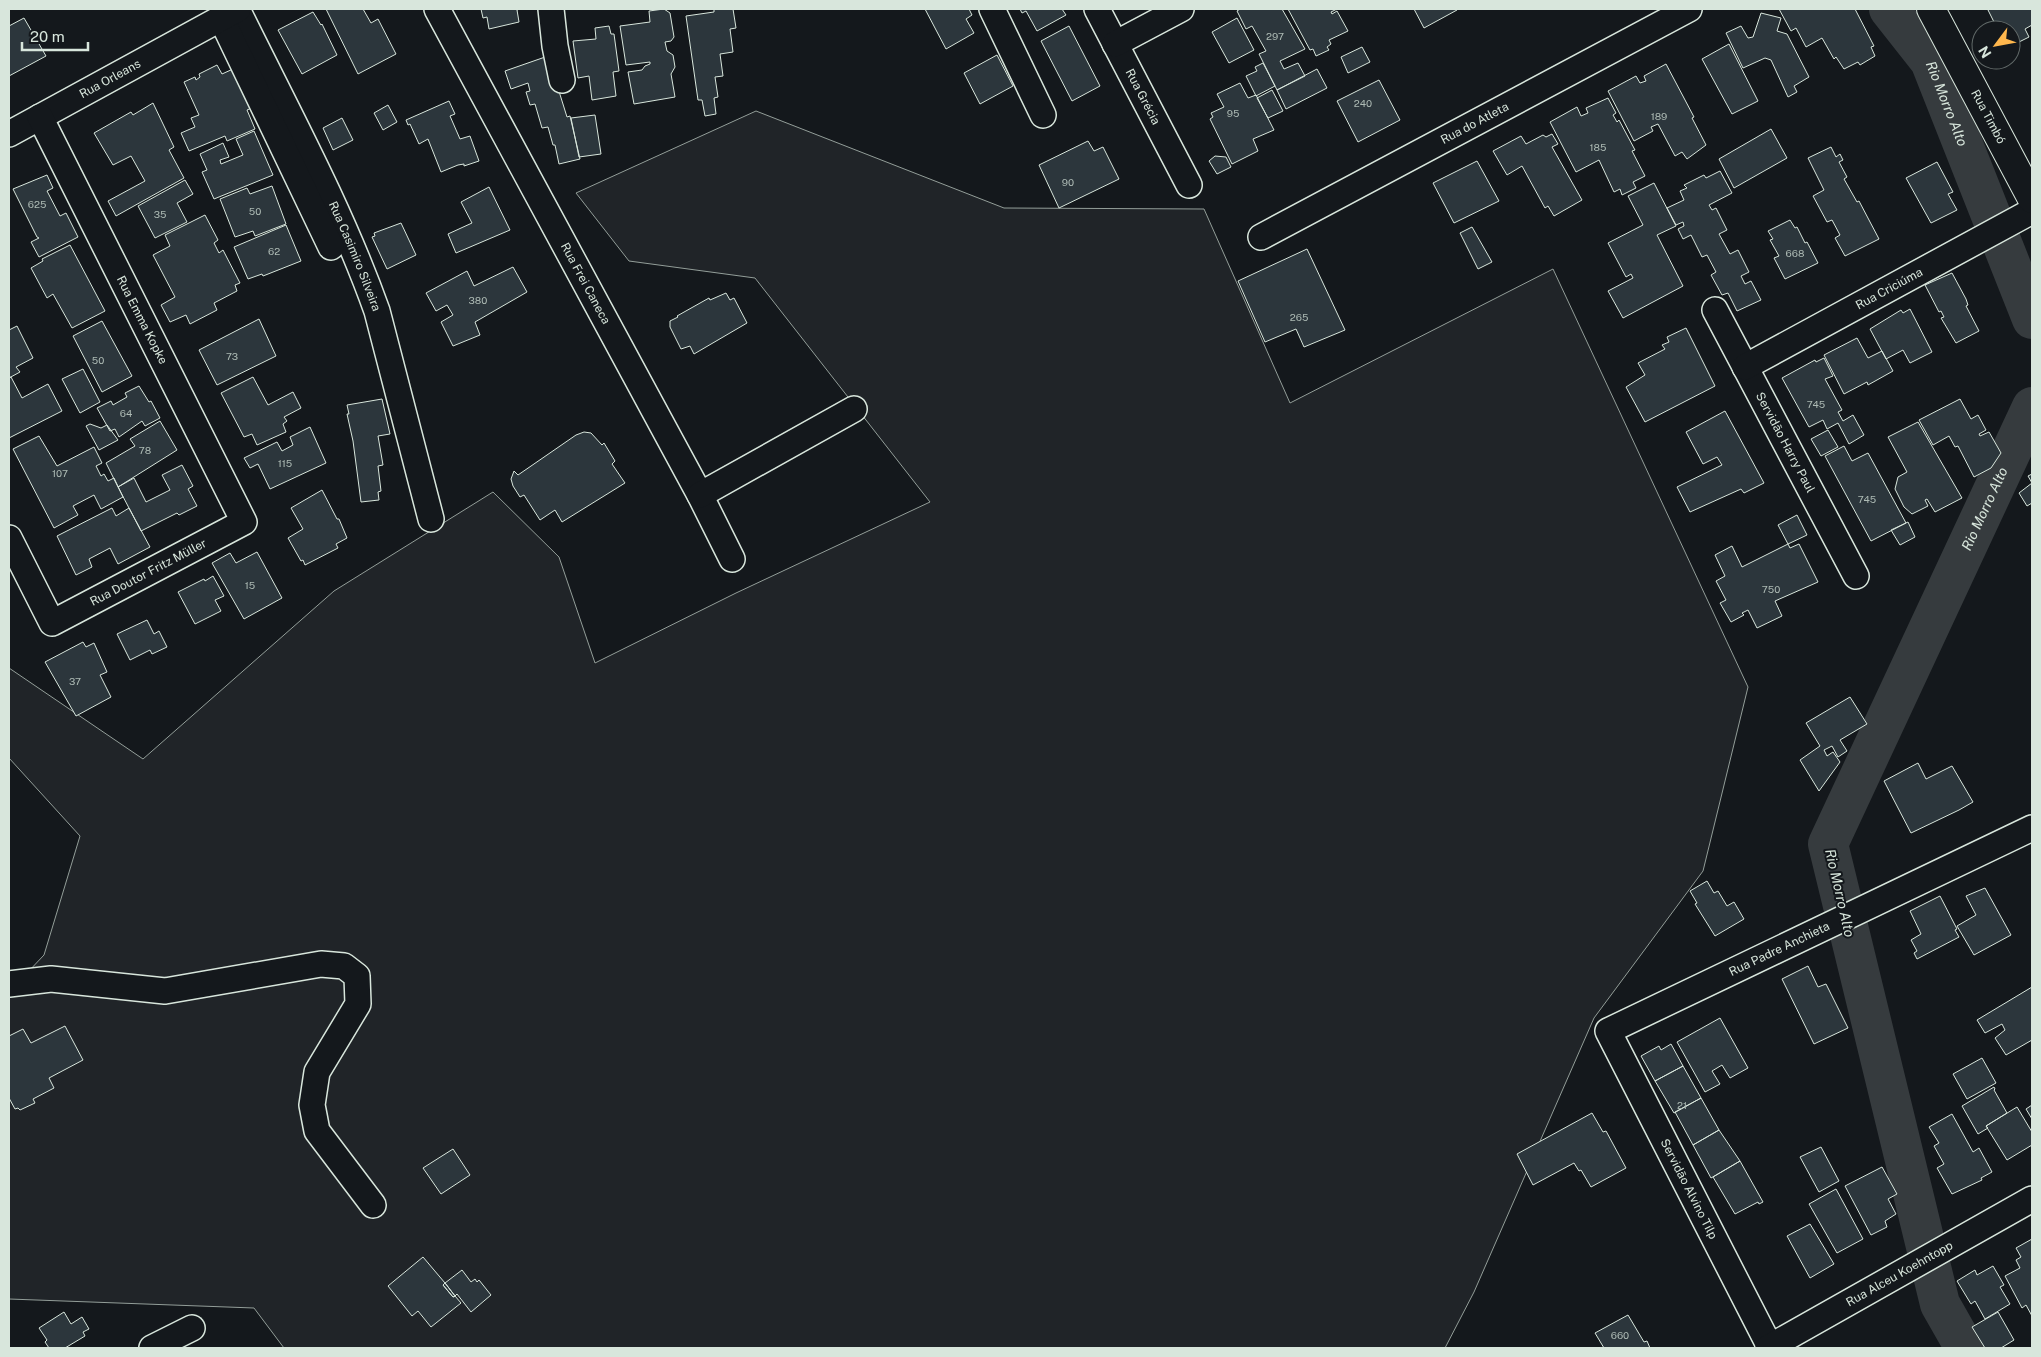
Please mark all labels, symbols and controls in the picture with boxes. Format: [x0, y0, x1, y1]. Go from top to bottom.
scale bar [22, 20, 89, 52]
north arrow [1971, 20, 2021, 70]
text: 20 m [30, 28, 65, 45]
house number: 297 [1266, 30, 1284, 42]
text: N [1975, 43, 1995, 61]
street label: Rua Orleans [77, 57, 143, 101]
water label: Rio Morro Alto [1923, 59, 1971, 149]
street label: Rua Grécia [1123, 67, 1163, 127]
street label: Rua Timbó [1968, 87, 2008, 146]
house number: 240 [1354, 97, 1372, 109]
street label: Rua do Atleta [1438, 99, 1511, 147]
house number: 95 [1227, 107, 1239, 119]
house number: 189 [1651, 110, 1667, 122]
house number: 185 [1590, 141, 1606, 153]
house number: 90 [1062, 176, 1074, 188]
house number: 625 [28, 198, 46, 210]
street label: Rua Casimiro Silveira [326, 199, 384, 313]
house number: 50 [249, 205, 261, 217]
house number: 35 [154, 208, 166, 220]
street label: Rua Frei Caneca [558, 240, 613, 327]
house number: 62 [268, 245, 280, 257]
house number: 668 [1786, 247, 1804, 259]
street label: Rua Criciúma [1853, 265, 1925, 313]
street label: Rua Emma Kopke [114, 274, 170, 367]
house number: 380 [469, 294, 487, 306]
house number: 265 [1290, 311, 1308, 323]
house number: 73 [226, 350, 238, 362]
house number: 50 [92, 354, 104, 366]
street label: Servidão Harry Paul [1753, 390, 1818, 495]
house number: 745 [1807, 398, 1825, 410]
house number: 64 [120, 407, 132, 419]
house number: 78 [139, 444, 151, 456]
house number: 115 [278, 457, 292, 469]
water label: Rio Morro Alto [1958, 464, 2011, 553]
house number: 107 [52, 467, 68, 479]
house number: 745 [1858, 493, 1876, 505]
street label: Rua Doutor Fritz Müller [88, 536, 209, 609]
house number: 15 [245, 579, 255, 591]
house number: 750 [1762, 583, 1780, 595]
house number: 37 [69, 675, 81, 687]
water label: Rio Morro Alto [1822, 847, 1858, 939]
street label: Rua Padre Anchieta [1727, 919, 1832, 979]
house number: 21 [1677, 1099, 1687, 1111]
street label: Servidão Alvino Tilp [1658, 1137, 1720, 1241]
street label: Rua Alceu Koehntopp [1844, 1238, 1955, 1309]
house number: 660 [1611, 1329, 1629, 1341]

